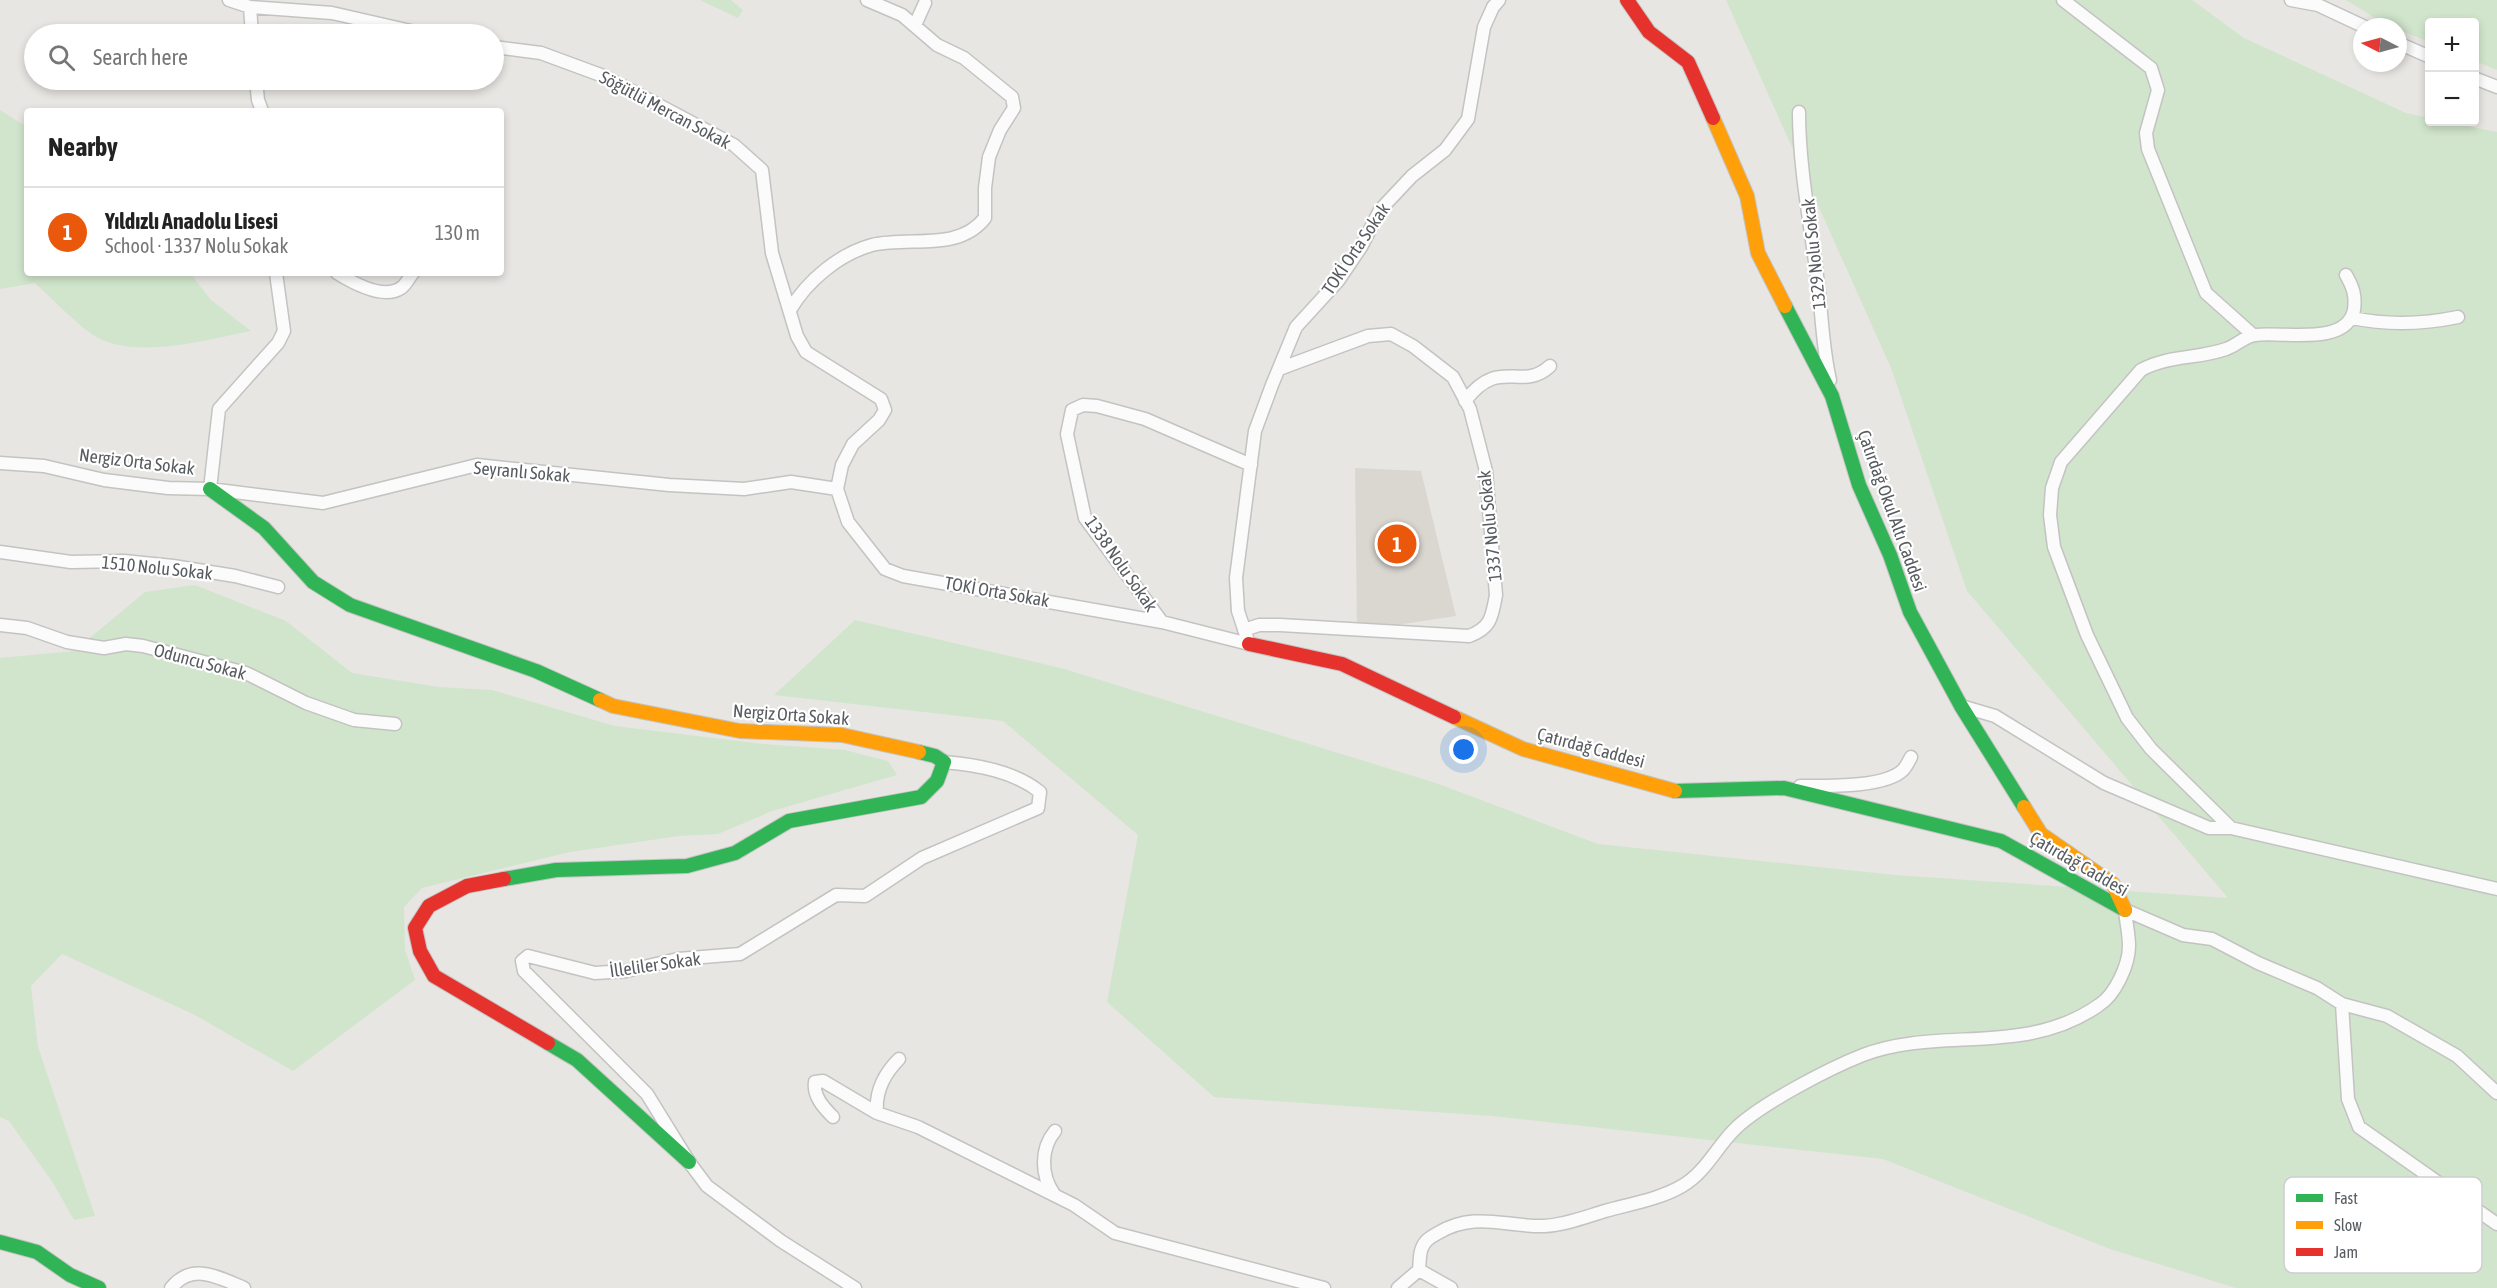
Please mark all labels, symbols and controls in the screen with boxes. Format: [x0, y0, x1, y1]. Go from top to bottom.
north arrow [2353, 18, 2407, 72]
map controls [2425, 18, 2479, 126]
button: + [2425, 18, 2479, 72]
search box [24, 24, 504, 90]
icon: search [45, 41, 78, 74]
text: Search here [93, 44, 188, 70]
street label: Söğütlü Mercan Sokak [596, 66, 734, 153]
button: − [2425, 72, 2479, 126]
text: Nearby [48, 132, 118, 162]
street label: 1329 Nolu Sokak [1797, 197, 1830, 311]
street label: TOKİ Orta Sokak [1317, 199, 1394, 298]
text: Yıldızlı Anadolu Lisesi [105, 208, 278, 234]
text: 1 [63, 221, 72, 244]
text: 130 m [435, 221, 480, 244]
text: School · 1337 Nolu Sokak [105, 234, 288, 257]
street label: Çatırdağ Okul Altı Caddesi [1854, 427, 1931, 594]
street label: Nergiz Orta Sokak [78, 444, 196, 479]
street label: Seyranlı Sokak [473, 457, 571, 486]
street label: 1337 Nolu Sokak [1473, 469, 1506, 583]
street label: 1338 Nolu Sokak [1081, 512, 1162, 615]
pin: 1 [1378, 522, 1416, 566]
street label: 1510 Nolu Sokak [100, 551, 214, 584]
street label: TOKİ Orta Sokak [943, 572, 1051, 611]
street label: Oduncu Sokak [152, 639, 249, 684]
street label: Nergiz Orta Sokak [732, 700, 850, 729]
street label: Çatırdağ Caddesi [1535, 723, 1647, 772]
your location [1449, 735, 1478, 764]
street label: Çatırdağ Caddesi [2026, 827, 2132, 900]
street label: İlleliler Sokak [608, 948, 702, 981]
legend [2284, 1177, 2482, 1273]
text: Fast [2334, 1189, 2358, 1207]
text: Slow [2334, 1216, 2362, 1234]
text: Jam [2334, 1243, 2358, 1261]

